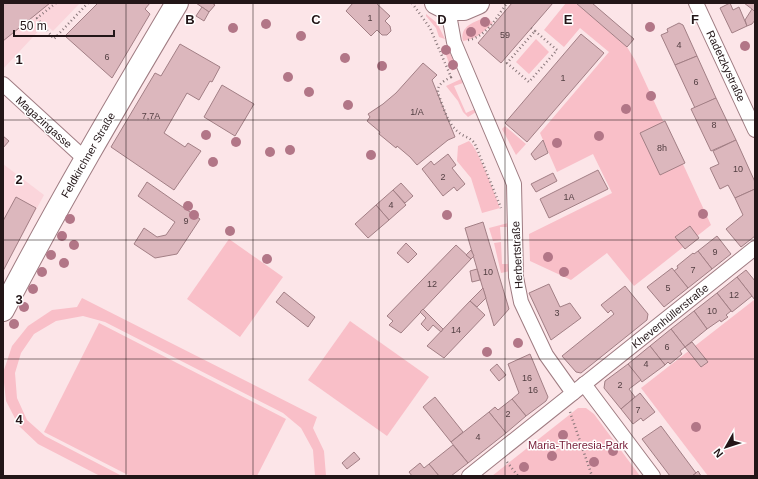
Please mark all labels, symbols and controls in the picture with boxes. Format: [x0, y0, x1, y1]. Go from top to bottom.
scale bar [14, 12, 114, 38]
text: B [185, 12, 195, 27]
text: C [311, 12, 321, 27]
text: D [437, 12, 447, 27]
text: E [564, 12, 573, 27]
text: F [691, 12, 699, 27]
house number: 1 [367, 13, 373, 23]
text: 50 m [20, 19, 47, 33]
street label: Radetzkystraße [704, 29, 748, 103]
house number: 59 [500, 30, 510, 40]
house number: 4 [676, 40, 682, 50]
text: 1 [15, 52, 23, 67]
house number: 6 [104, 52, 110, 62]
house number: 1 [560, 73, 566, 83]
house number: 6 [693, 77, 699, 87]
street label: Magazingasse [14, 94, 74, 150]
house number: 1/A [410, 107, 424, 117]
street label: Feldkirchner Straße [59, 110, 117, 200]
house number: 7,7A [142, 111, 160, 121]
house number: 8 [711, 120, 717, 130]
house number: 8h [657, 143, 667, 153]
house number: 10 [733, 164, 743, 174]
text: 2 [15, 172, 23, 187]
house number: 2 [440, 172, 446, 182]
house number: 1A [563, 192, 575, 202]
house number: 4 [388, 200, 394, 210]
house number: 9 [183, 216, 189, 226]
street label: Herbertstraße [509, 221, 525, 289]
house number: 9 [712, 247, 718, 257]
house number: 7 [690, 265, 696, 275]
house number: 10 [483, 267, 493, 277]
house number: 12 [427, 279, 437, 289]
street label: Khevenhüllerstraße [629, 281, 711, 351]
house number: 5 [665, 283, 671, 293]
house number: 12 [729, 290, 739, 300]
text: 3 [15, 292, 23, 307]
house number: 10 [707, 306, 717, 316]
house number: 3 [554, 308, 560, 318]
house number: 14 [451, 325, 461, 335]
house number: 6 [664, 342, 670, 352]
house number: 4 [643, 359, 649, 369]
house number: 16 [522, 373, 532, 383]
house number: 2 [617, 380, 623, 390]
house number: 16 [528, 385, 538, 395]
house number: 7 [635, 405, 641, 415]
house number: 2 [505, 409, 511, 419]
text: 4 [15, 412, 23, 427]
north arrow [706, 427, 746, 467]
house number: 4 [475, 432, 481, 442]
park label: Maria-Theresia-Park [528, 439, 629, 451]
text: N [711, 446, 725, 460]

